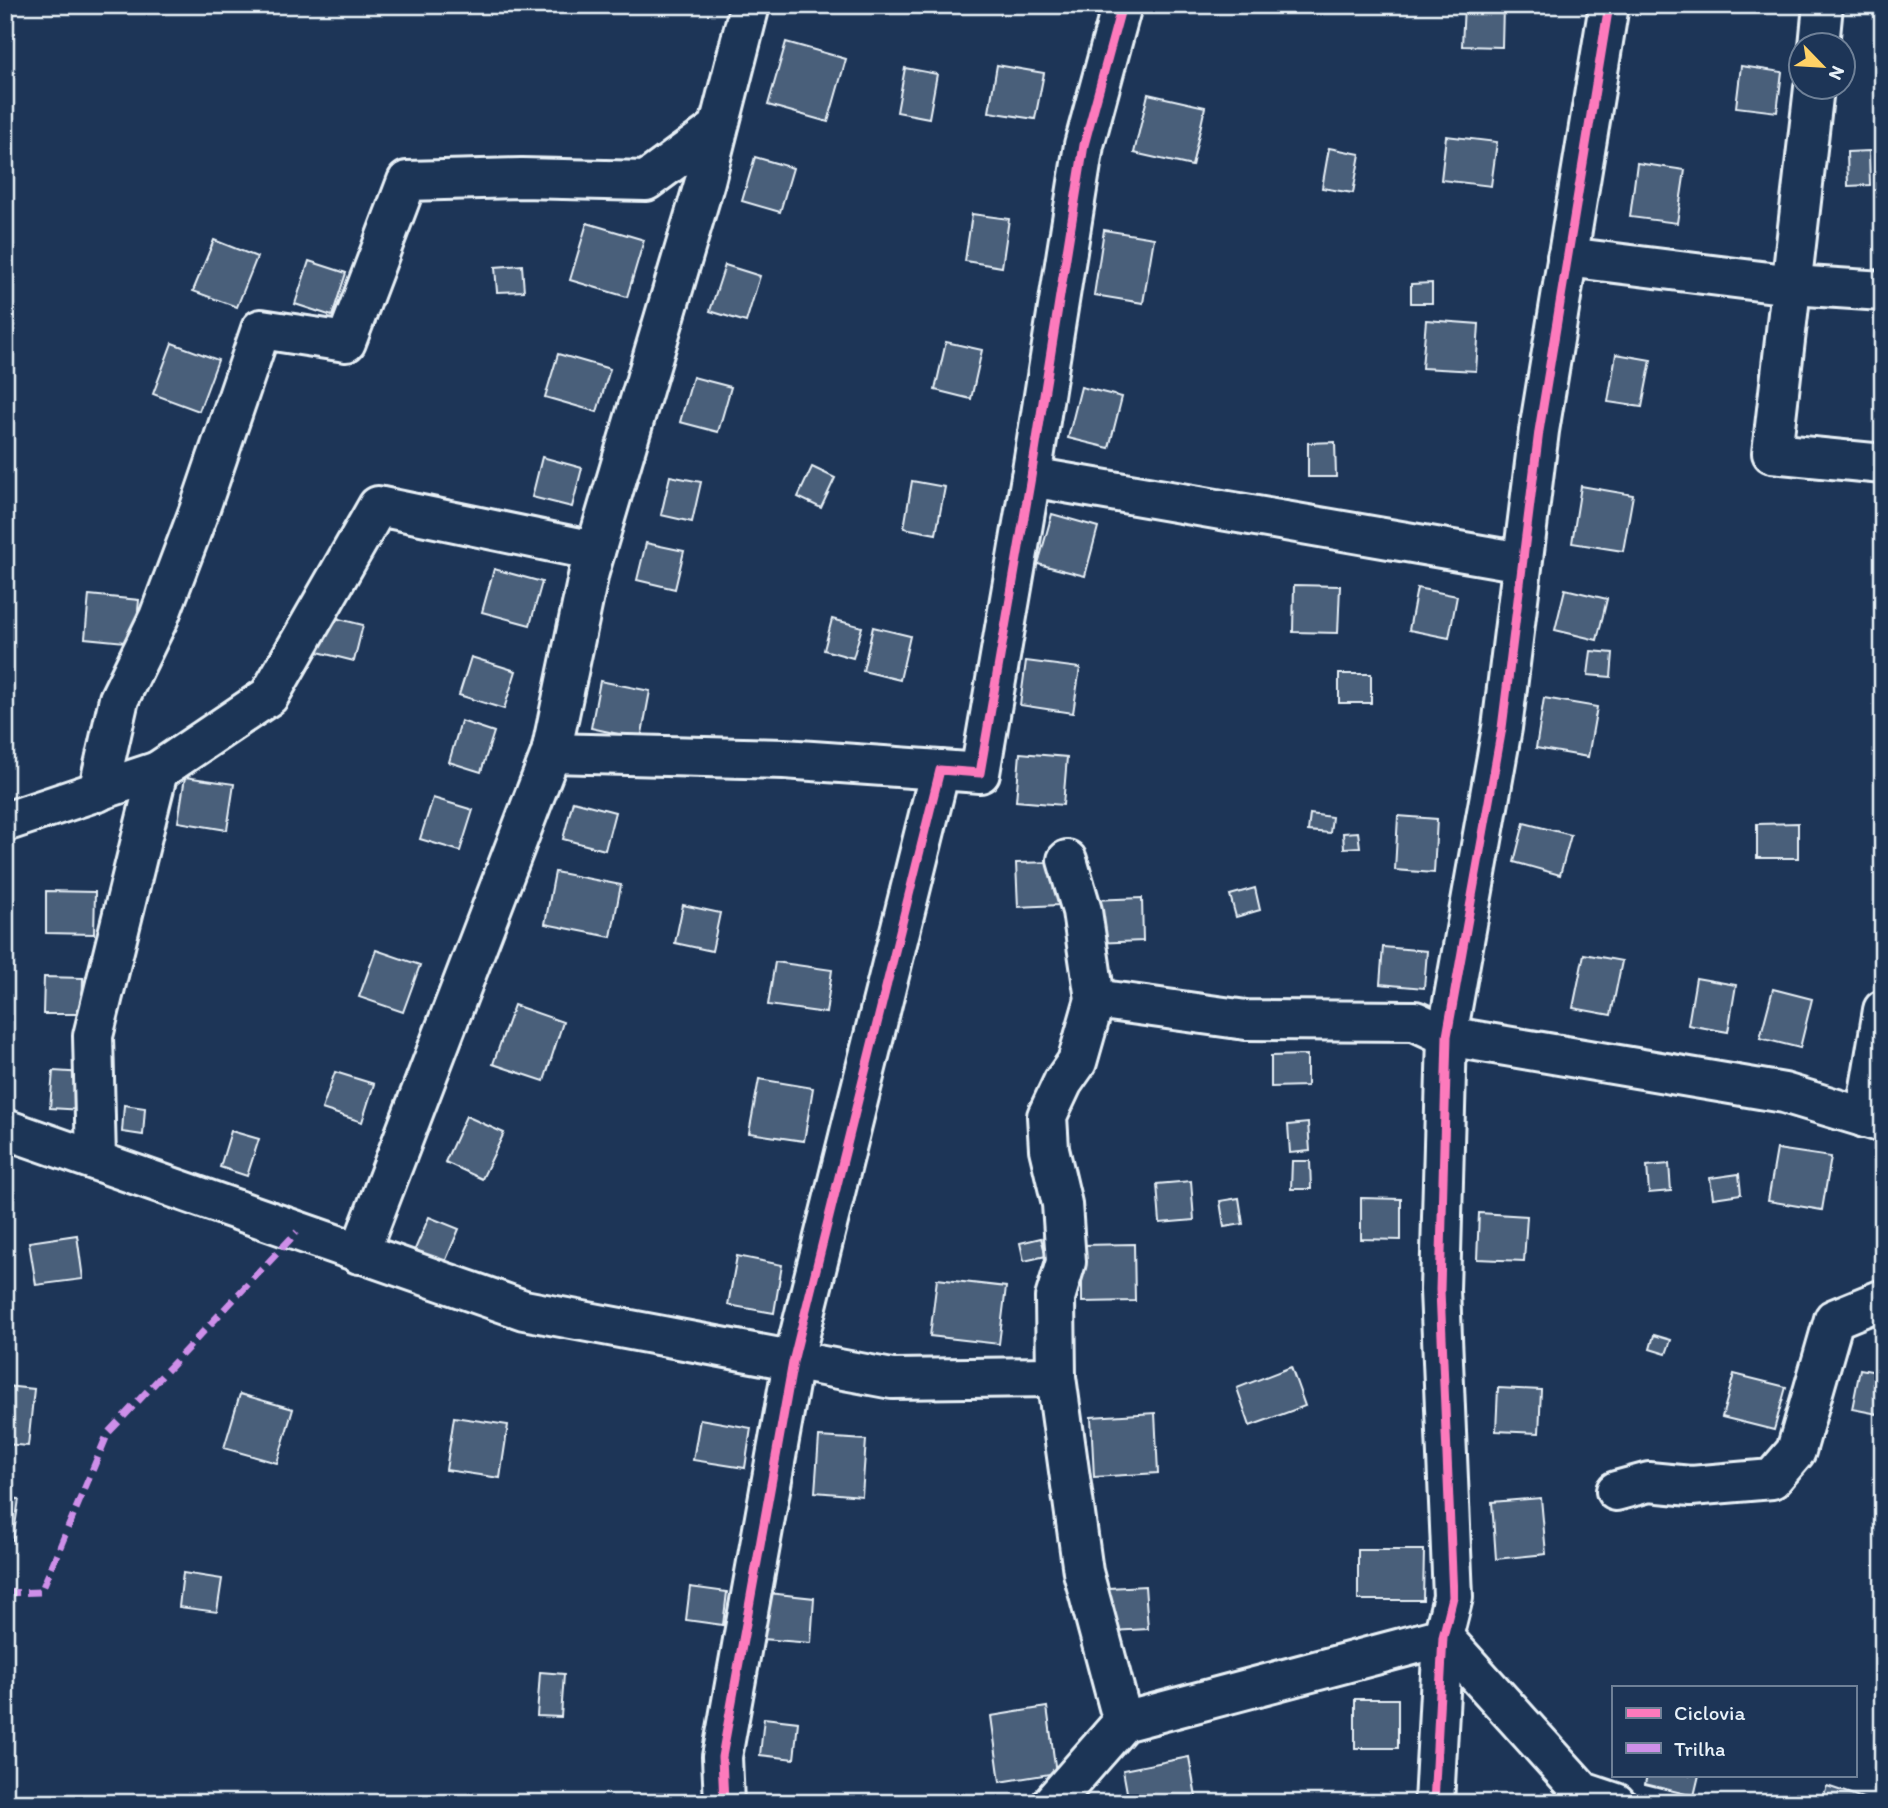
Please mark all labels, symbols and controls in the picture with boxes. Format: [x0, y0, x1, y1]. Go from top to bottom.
north arrow [1786, 32, 1856, 102]
text: N [1824, 62, 1850, 84]
legend [1612, 1686, 1856, 1776]
text: Ciclovia [1674, 1700, 1745, 1725]
text: Trilha [1674, 1736, 1725, 1761]

